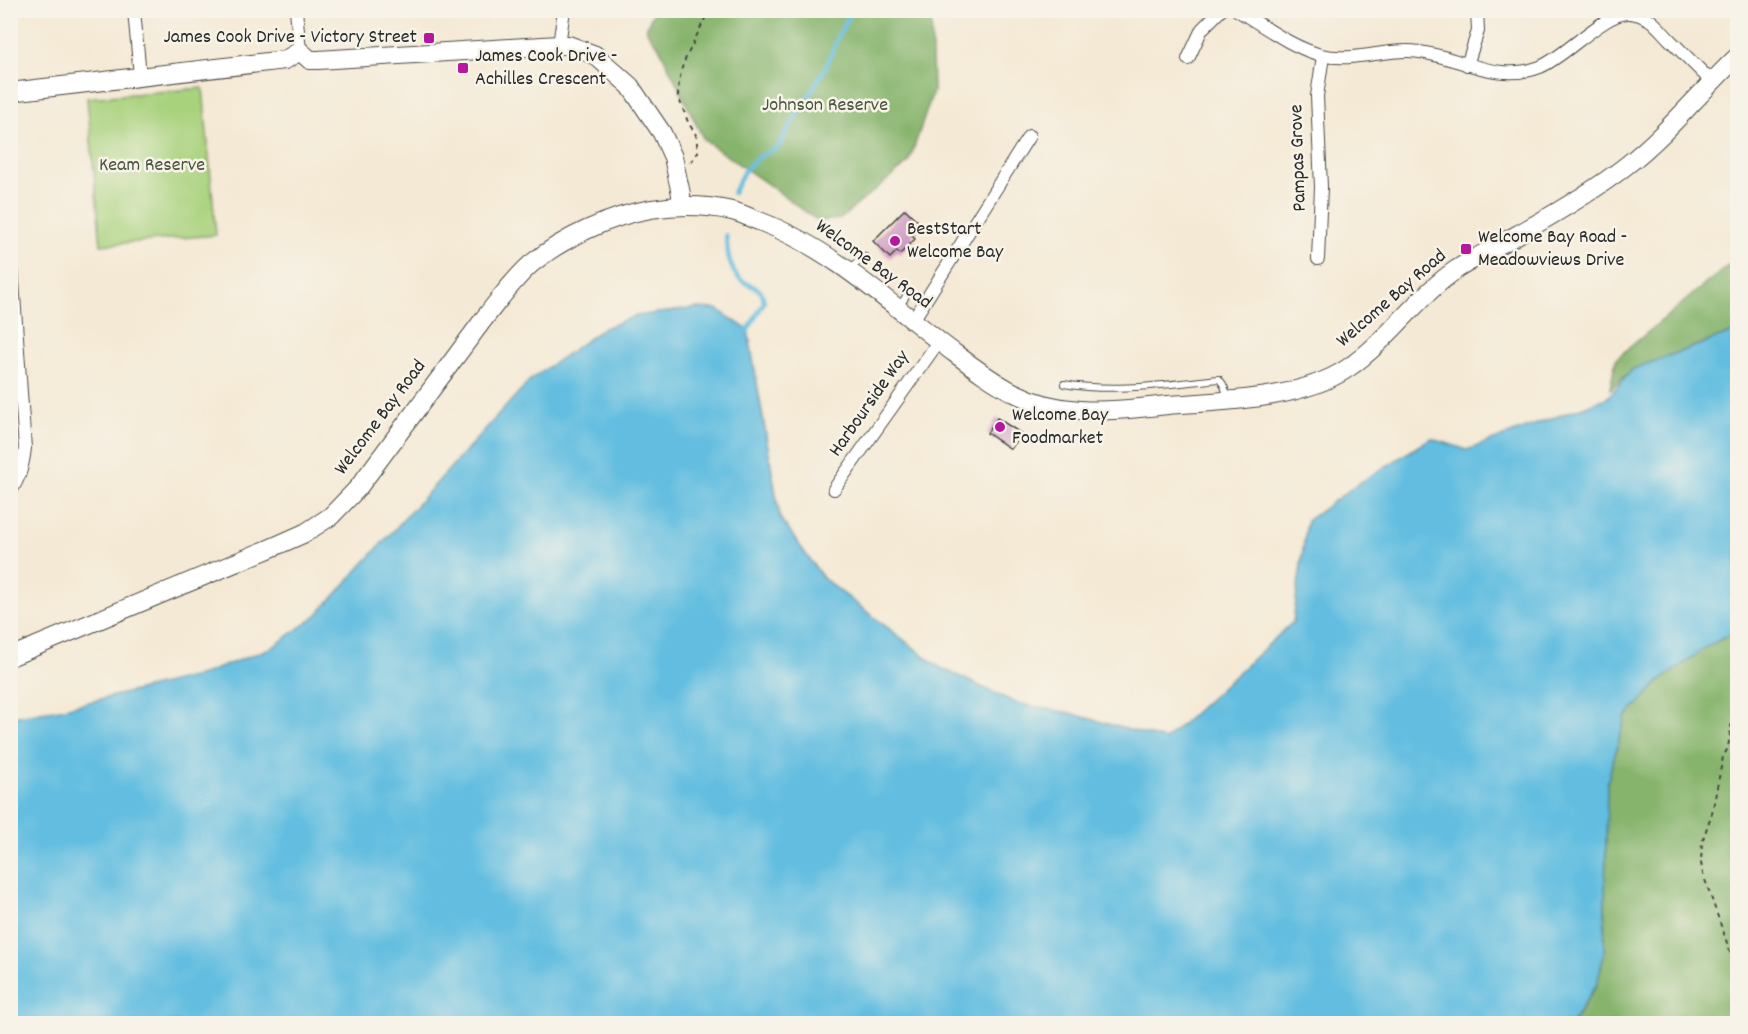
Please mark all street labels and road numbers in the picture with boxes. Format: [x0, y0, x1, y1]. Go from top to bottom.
street label: Pampas Grove [1283, 104, 1315, 212]
street label: Welcome Bay Road [809, 213, 937, 317]
street label: Welcome Bay Road [1331, 243, 1453, 355]
street label: Harbourside Way [823, 344, 918, 463]
street label: Welcome Bay Road [328, 354, 434, 482]

